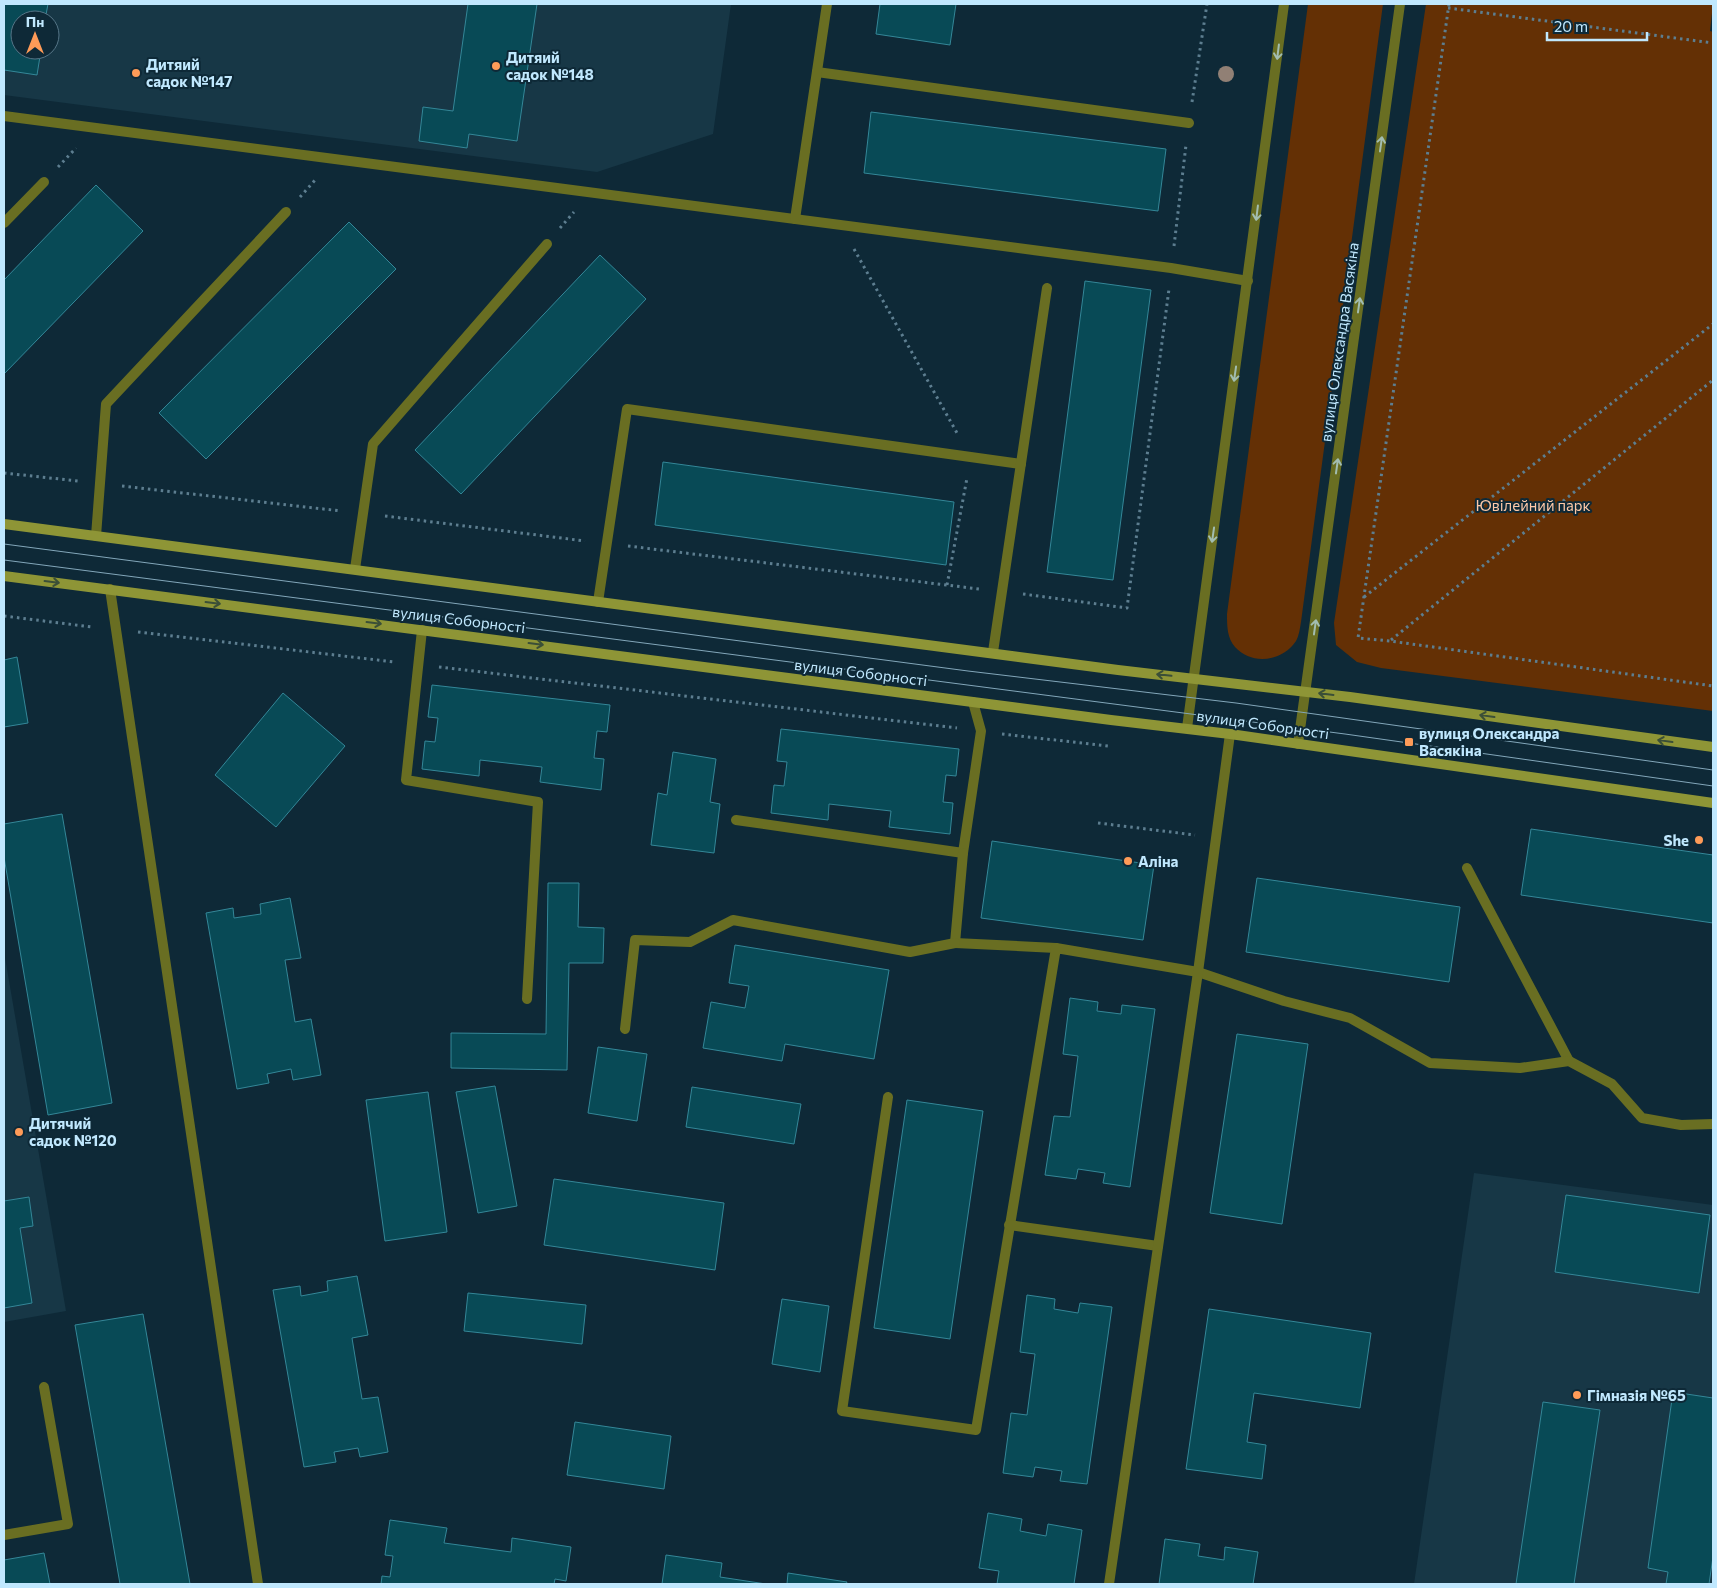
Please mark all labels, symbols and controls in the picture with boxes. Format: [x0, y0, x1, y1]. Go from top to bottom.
north arrow [10, 10, 60, 60]
scale bar [1547, 10, 1647, 42]
text: Пн [26, 13, 44, 30]
text: 20 m [1554, 17, 1588, 35]
one-way arrow [1273, 44, 1283, 60]
place label: Дитяий садок №148 [506, 48, 594, 83]
place label: Дитяий садок №147 [146, 55, 232, 90]
marker: Дитяий садок №148 [490, 60, 502, 72]
marker: Дитяий садок №147 [130, 67, 142, 79]
one-way arrow [1376, 136, 1386, 152]
one-way arrow [1252, 205, 1262, 221]
street label: вулиця Олександра Васякіна [1316, 241, 1362, 443]
one-way arrow [1354, 297, 1364, 313]
one-way arrow [1230, 366, 1240, 382]
one-way arrow [1332, 458, 1342, 474]
park label: Ювілейний парк [1476, 496, 1591, 514]
one-way arrow [1208, 527, 1218, 543]
one-way arrow [44, 577, 60, 587]
one-way arrow [205, 598, 221, 608]
street label: вулиця Соборності [391, 602, 527, 636]
one-way arrow [366, 618, 382, 628]
one-way arrow [1310, 619, 1320, 635]
one-way arrow [527, 640, 543, 650]
street label: вулиця Соборності [793, 655, 929, 689]
one-way arrow [1157, 670, 1173, 680]
one-way arrow [1318, 689, 1334, 699]
street label: вулиця Соборності [1195, 706, 1331, 742]
one-way arrow [1479, 711, 1495, 721]
place label: вулиця Олександра Васякіна [1419, 724, 1560, 759]
one-way arrow [1657, 735, 1673, 745]
marker: вулиця Олександра Васякіна [1403, 736, 1415, 748]
place label: She [1663, 831, 1689, 849]
marker: She [1693, 834, 1705, 846]
place label: Аліна [1138, 852, 1179, 870]
marker: Аліна [1122, 855, 1134, 867]
place label: Дитячий садок №120 [29, 1114, 117, 1149]
marker: Дитячий садок №120 [13, 1126, 25, 1138]
place label: Гімназія №65 [1587, 1386, 1686, 1404]
marker: Гімназія №65 [1571, 1389, 1583, 1401]

